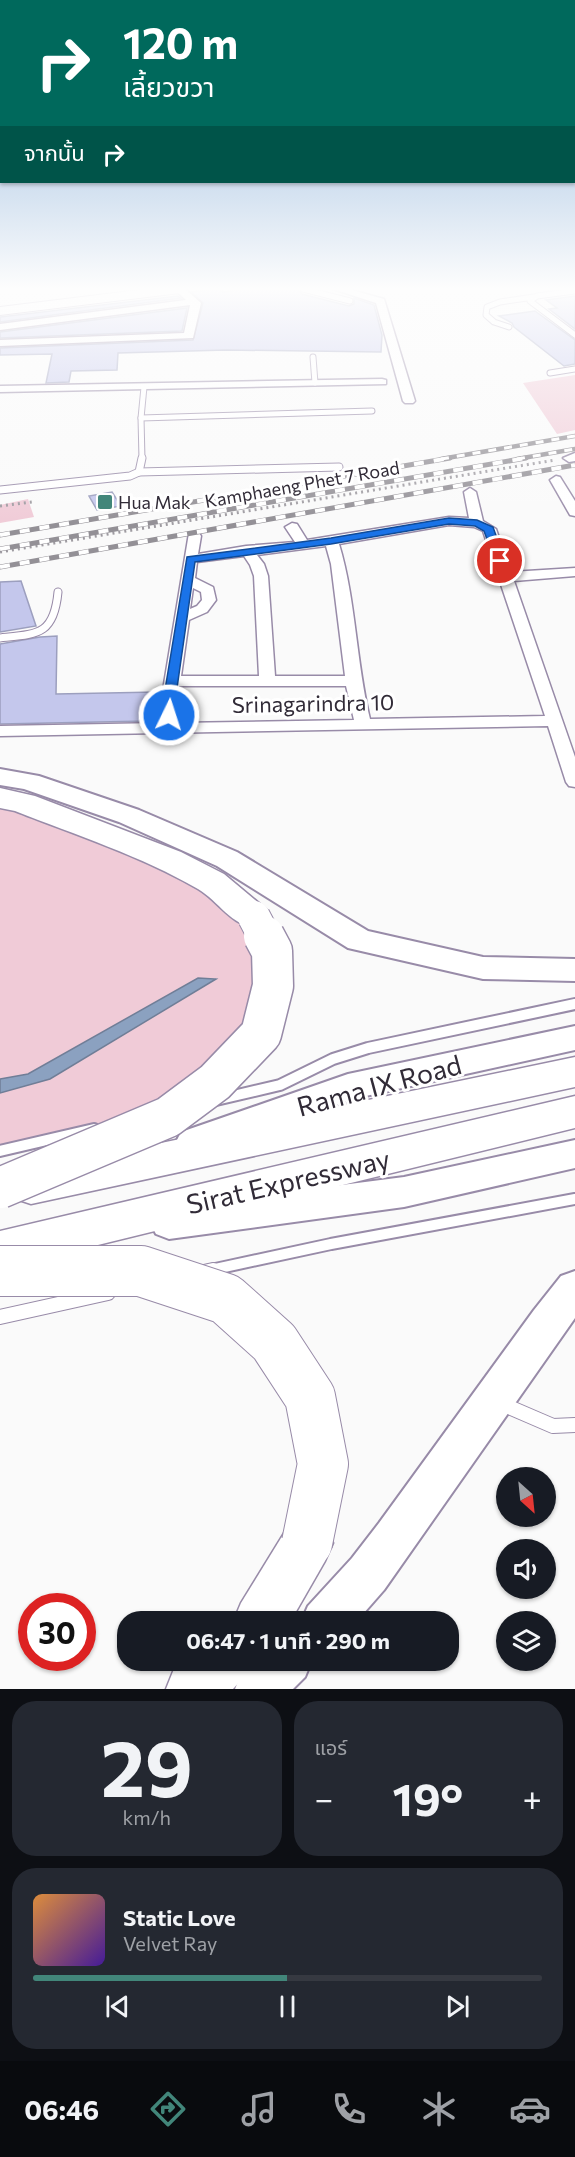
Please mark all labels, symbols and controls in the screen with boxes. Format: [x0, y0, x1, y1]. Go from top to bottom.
text: 120 m [123, 16, 238, 68]
icon: right [24, 24, 102, 102]
text: เลี้ยวขวา [123, 70, 214, 103]
icon: right [97, 138, 130, 171]
text: จากนั้น [24, 139, 85, 166]
street label: Kamphaeng Phet 7 Road [203, 456, 401, 512]
place label: Hua Mak [118, 491, 191, 513]
marker: Hua Mak [96, 493, 114, 511]
pin [474, 535, 525, 586]
icon: arrive [483, 544, 516, 577]
position arrow [137, 683, 201, 747]
street label: Srinagarindra 10 [232, 688, 394, 718]
street label: Rama IX Road [293, 1047, 465, 1123]
street label: Sirat Expressway [183, 1142, 393, 1220]
north arrow [496, 1467, 556, 1527]
map controls [496, 1467, 556, 1671]
button: sound [496, 1539, 556, 1599]
speed limit sign: 30 [18, 1593, 96, 1671]
button: layers [496, 1611, 556, 1671]
text: 06:47 · 1 นาที · 290 m [186, 1627, 390, 1654]
text: 29 [101, 1718, 193, 1813]
text: แอร์ [315, 1735, 347, 1759]
text: 19° [393, 1770, 463, 1825]
text: − [315, 1777, 333, 1818]
text: + [523, 1777, 542, 1818]
text: km/h [122, 1805, 171, 1829]
text: Static Love [123, 1904, 236, 1931]
text: Velvet Ray [123, 1931, 217, 1955]
icon: previous [101, 1990, 134, 2023]
icon: pause [271, 1990, 304, 2023]
icon: next [441, 1990, 474, 2023]
icon: directions [147, 2088, 189, 2130]
icon: music [238, 2088, 280, 2130]
icon: phone [328, 2088, 370, 2130]
icon: climate [418, 2088, 460, 2130]
icon: car [509, 2088, 551, 2130]
text: 06:46 [24, 2093, 99, 2126]

